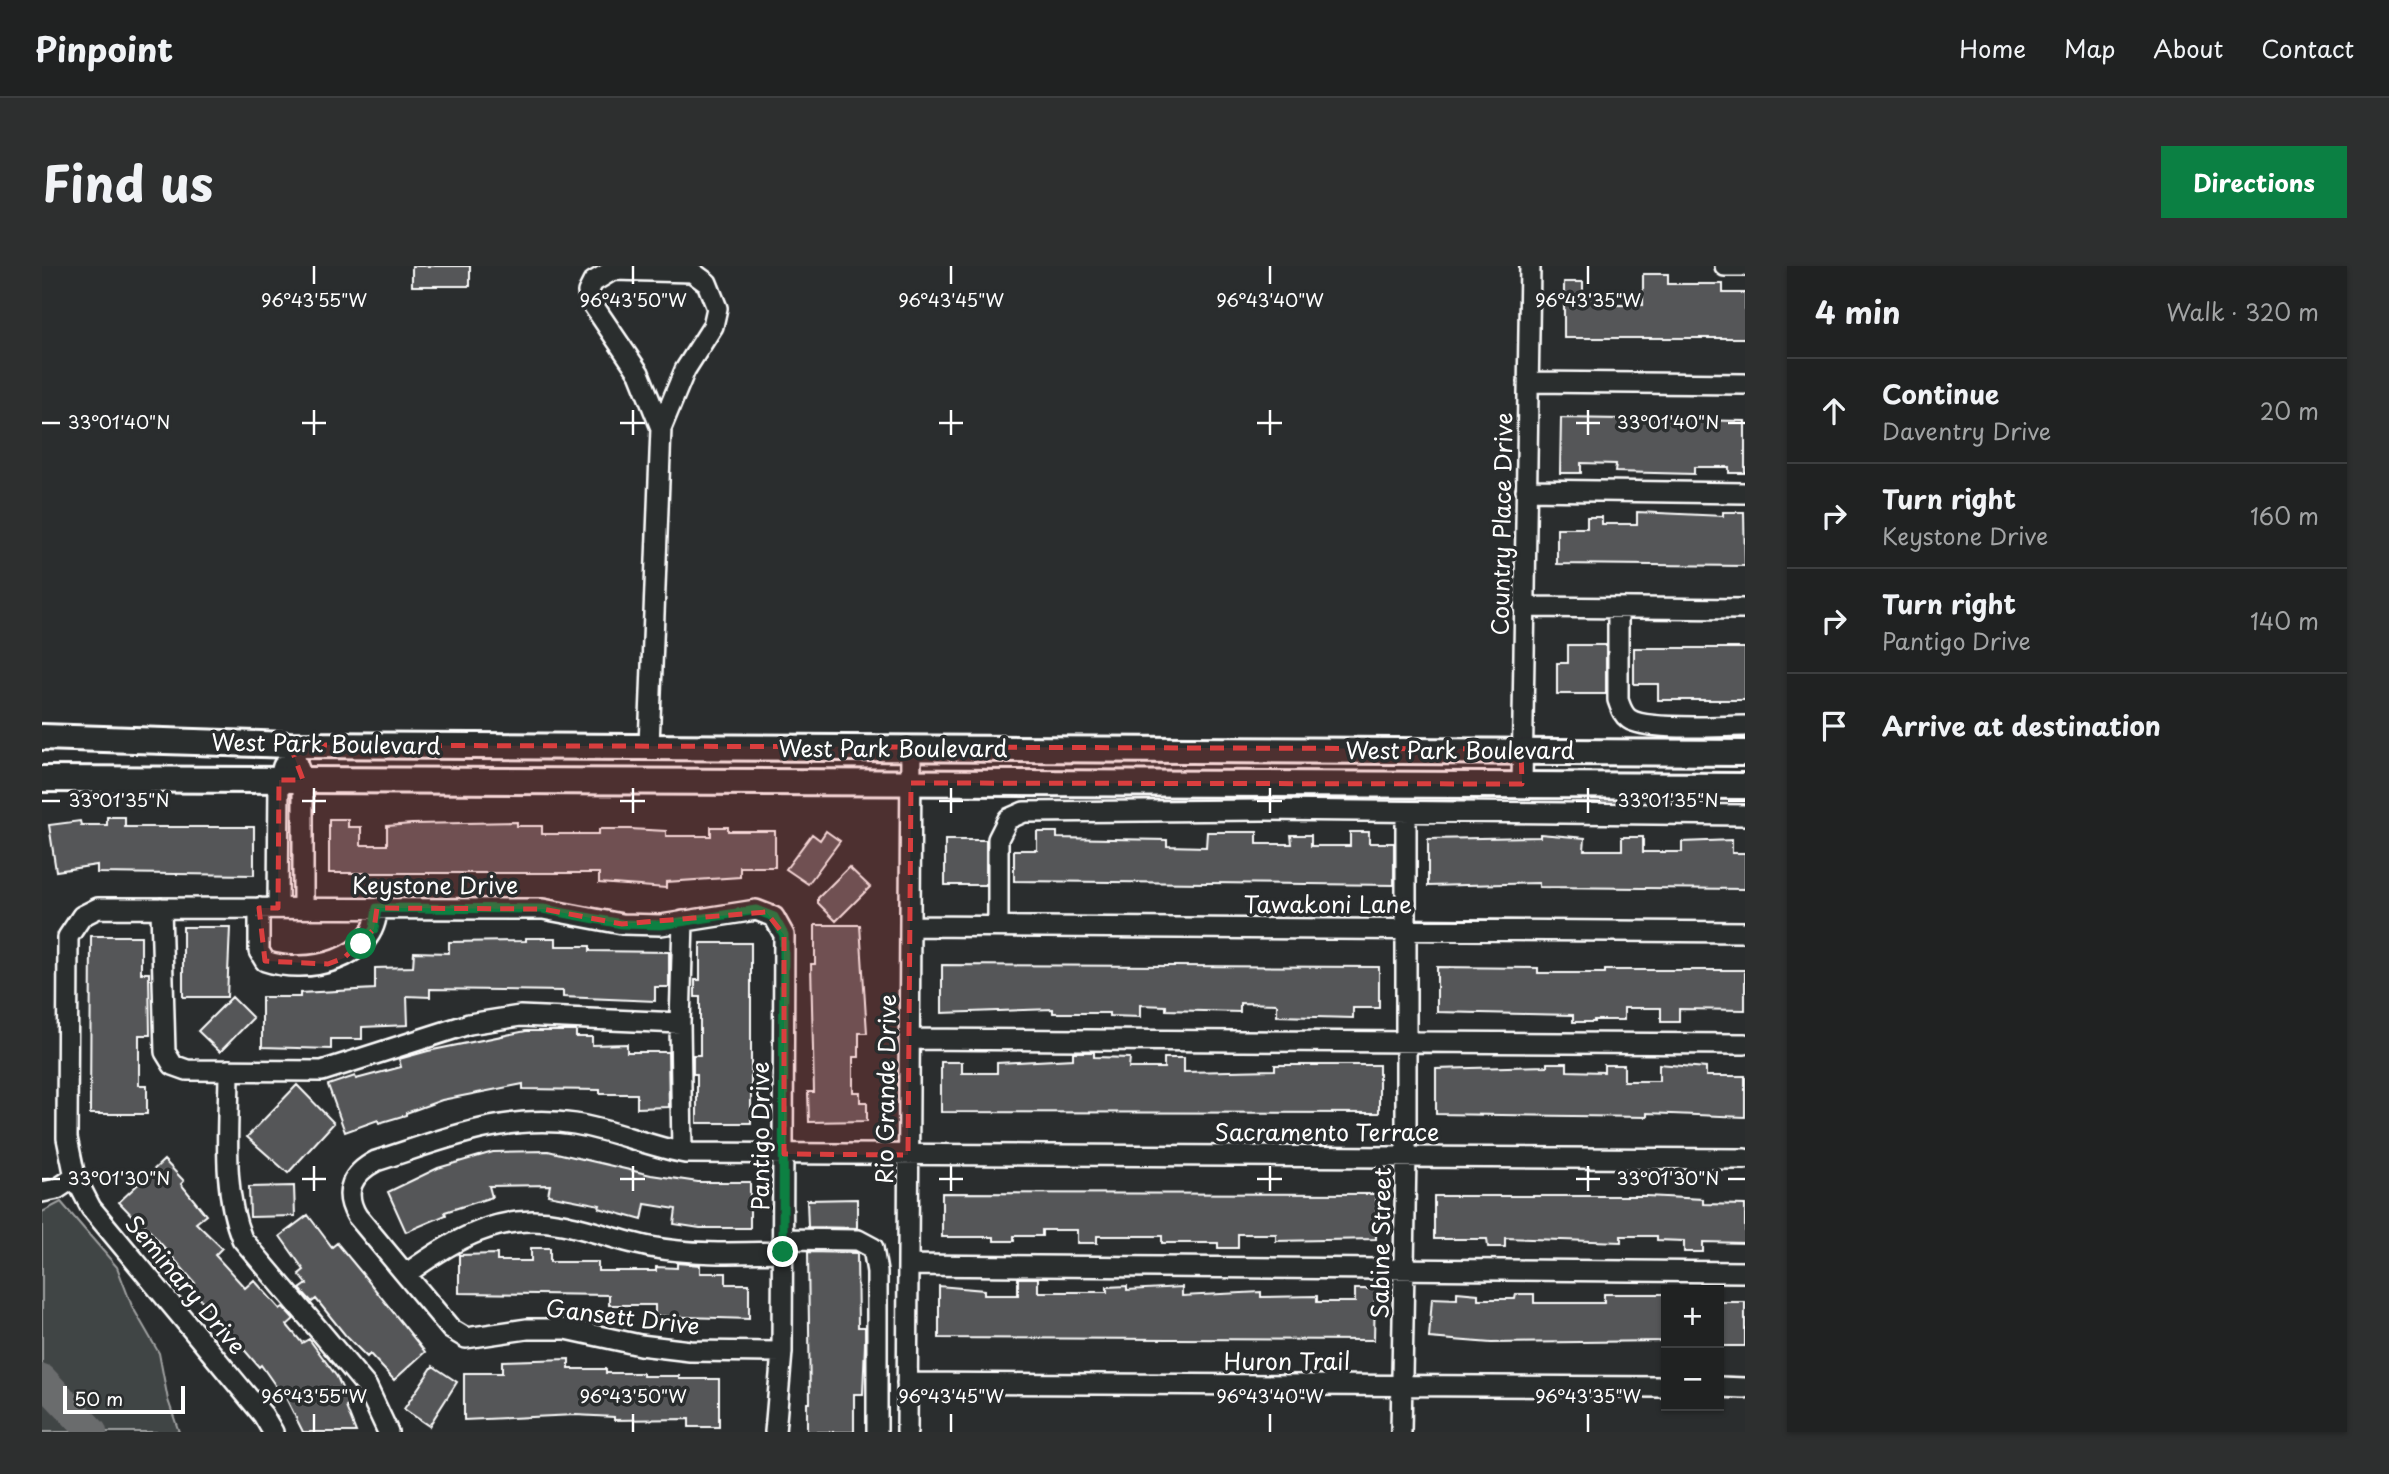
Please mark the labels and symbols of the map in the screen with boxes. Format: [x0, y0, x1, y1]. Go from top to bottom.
text: 96°43'55"W [261, 286, 367, 313]
text: 96°43'50"W [579, 286, 687, 313]
text: 96°43'45"W [898, 286, 1004, 313]
text: 96°43'40"W [1216, 286, 1324, 313]
text: 96°43'35"W [1535, 286, 1642, 313]
text: 33°01'40"N [68, 408, 170, 435]
text: 33°01'40"N [1617, 408, 1719, 435]
street label: Country Place Drive [1482, 412, 1520, 636]
street label: West Park Boulevard [211, 724, 441, 762]
street label: West Park Boulevard [778, 730, 1008, 765]
street label: West Park Boulevard [1345, 732, 1575, 767]
text: 33°01'35"N [68, 786, 170, 813]
text: 33°01'35"N [1617, 786, 1719, 813]
street label: Keystone Drive [352, 867, 518, 902]
street label: Tawakoni Lane [1244, 886, 1412, 921]
route start [345, 928, 376, 959]
street label: Rio Grande Drive [866, 994, 904, 1184]
street label: Pantigo Drive [742, 1062, 777, 1210]
street label: Sacramento Terrace [1215, 1114, 1439, 1149]
text: 33°01'30"N [68, 1164, 170, 1191]
text: 33°01'30"N [1617, 1164, 1719, 1191]
street label: Sabine Street [1361, 1167, 1399, 1319]
street label: Seminary Drive [117, 1207, 255, 1361]
route end [767, 1236, 798, 1267]
street label: Gansett Drive [544, 1289, 702, 1343]
street label: Huron Trail [1224, 1343, 1350, 1378]
text: 96°43'55"W [261, 1382, 367, 1409]
text: 96°43'50"W [579, 1382, 687, 1409]
text: 96°43'45"W [898, 1382, 1004, 1409]
text: 96°43'40"W [1216, 1382, 1324, 1409]
text: 96°43'35"W [1535, 1382, 1642, 1409]
scale bar [63, 1383, 186, 1415]

